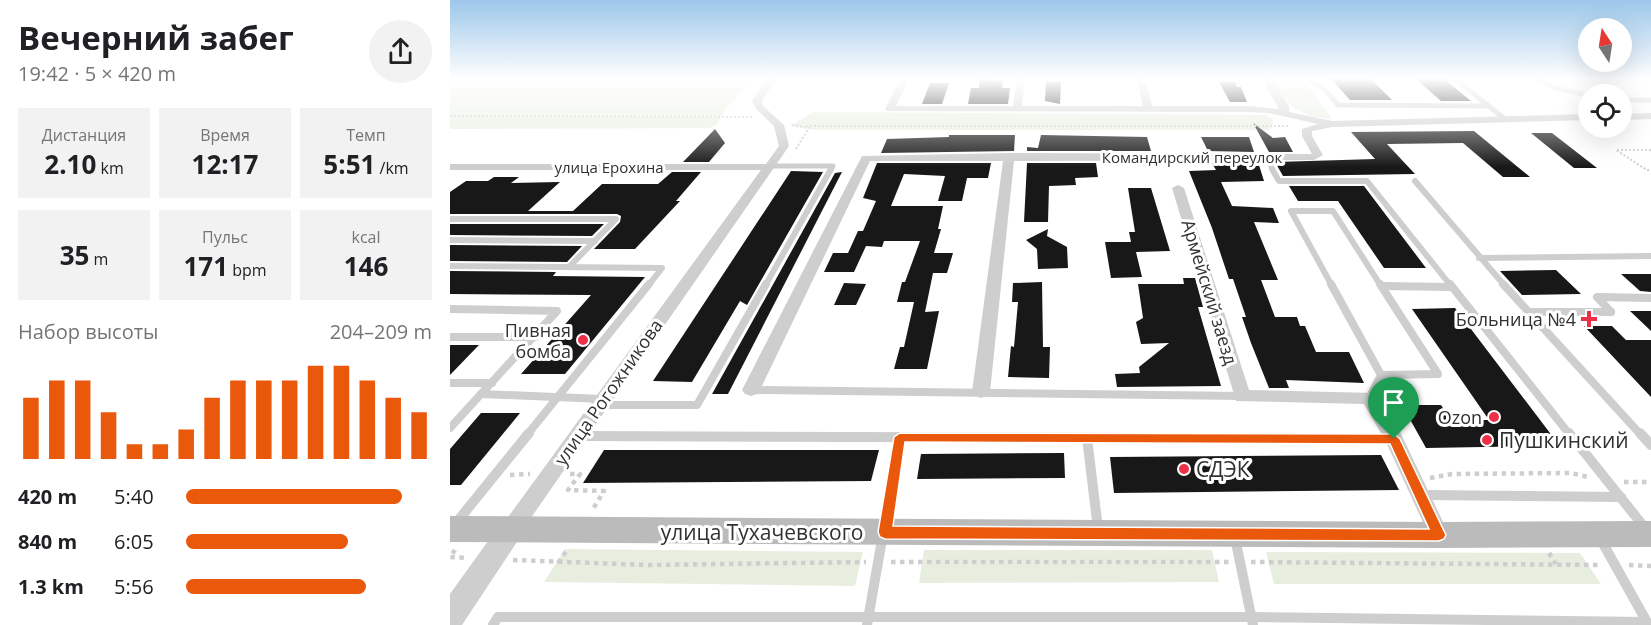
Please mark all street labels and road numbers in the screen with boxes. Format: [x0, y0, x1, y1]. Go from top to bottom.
street label: Командирский переулок [1102, 147, 1282, 167]
street label: улица Ерохина [554, 157, 664, 177]
street label: Армейский заезд [1177, 217, 1243, 367]
street label: улица Рогожникова [548, 314, 668, 470]
street label: улица Тухачевского [661, 518, 863, 546]

